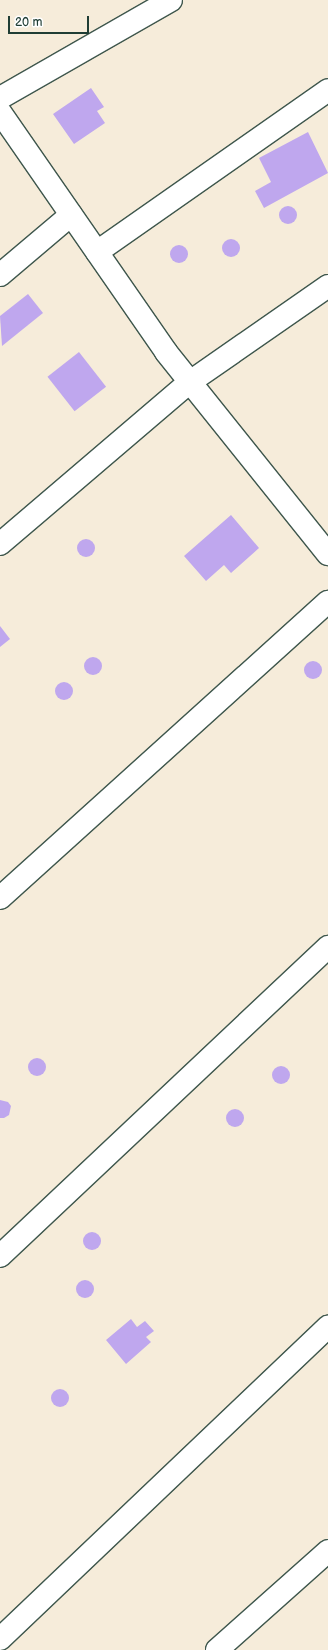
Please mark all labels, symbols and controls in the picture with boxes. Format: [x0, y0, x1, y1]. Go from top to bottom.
scale bar [10, 8, 91, 34]
text: 20 m [15, 15, 42, 30]

